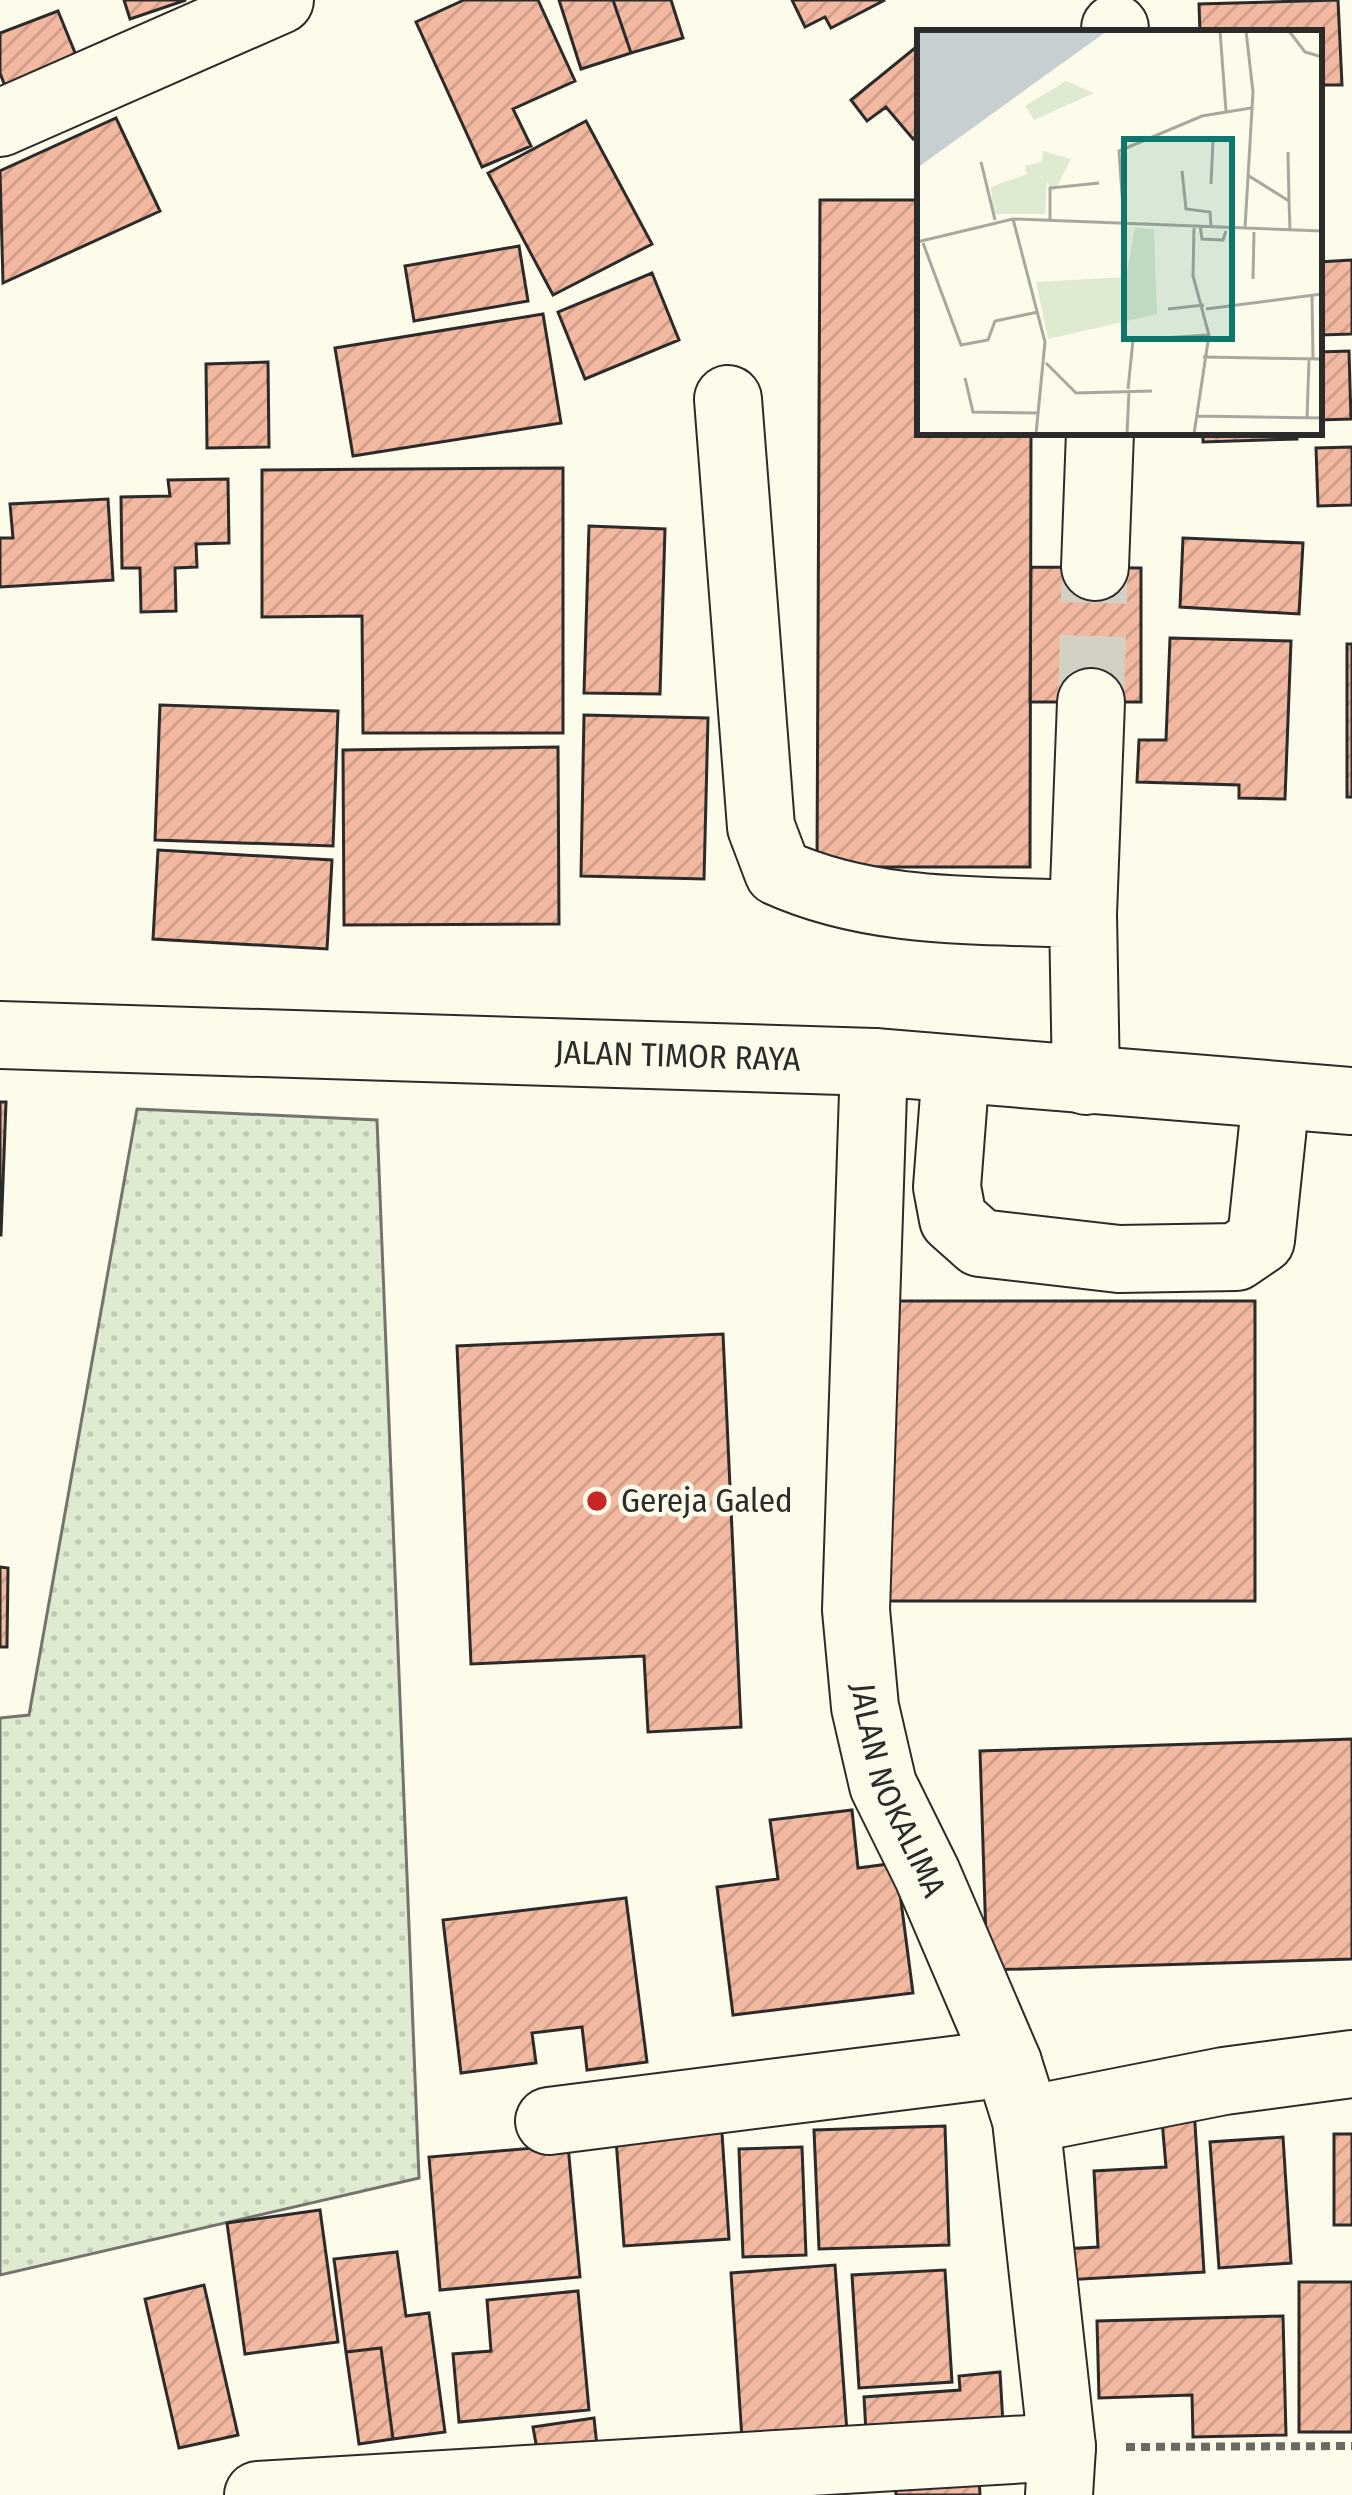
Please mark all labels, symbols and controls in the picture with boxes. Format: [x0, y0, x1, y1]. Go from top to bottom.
inset map [917, 30, 1322, 435]
street label: JALAN TIMOR RAYA [554, 1032, 802, 1080]
place label: Gereja Galed [621, 1481, 793, 1521]
marker: Gereja Galed [584, 1488, 610, 1514]
street label: JALAN NOKALIMA [843, 1682, 955, 1904]

